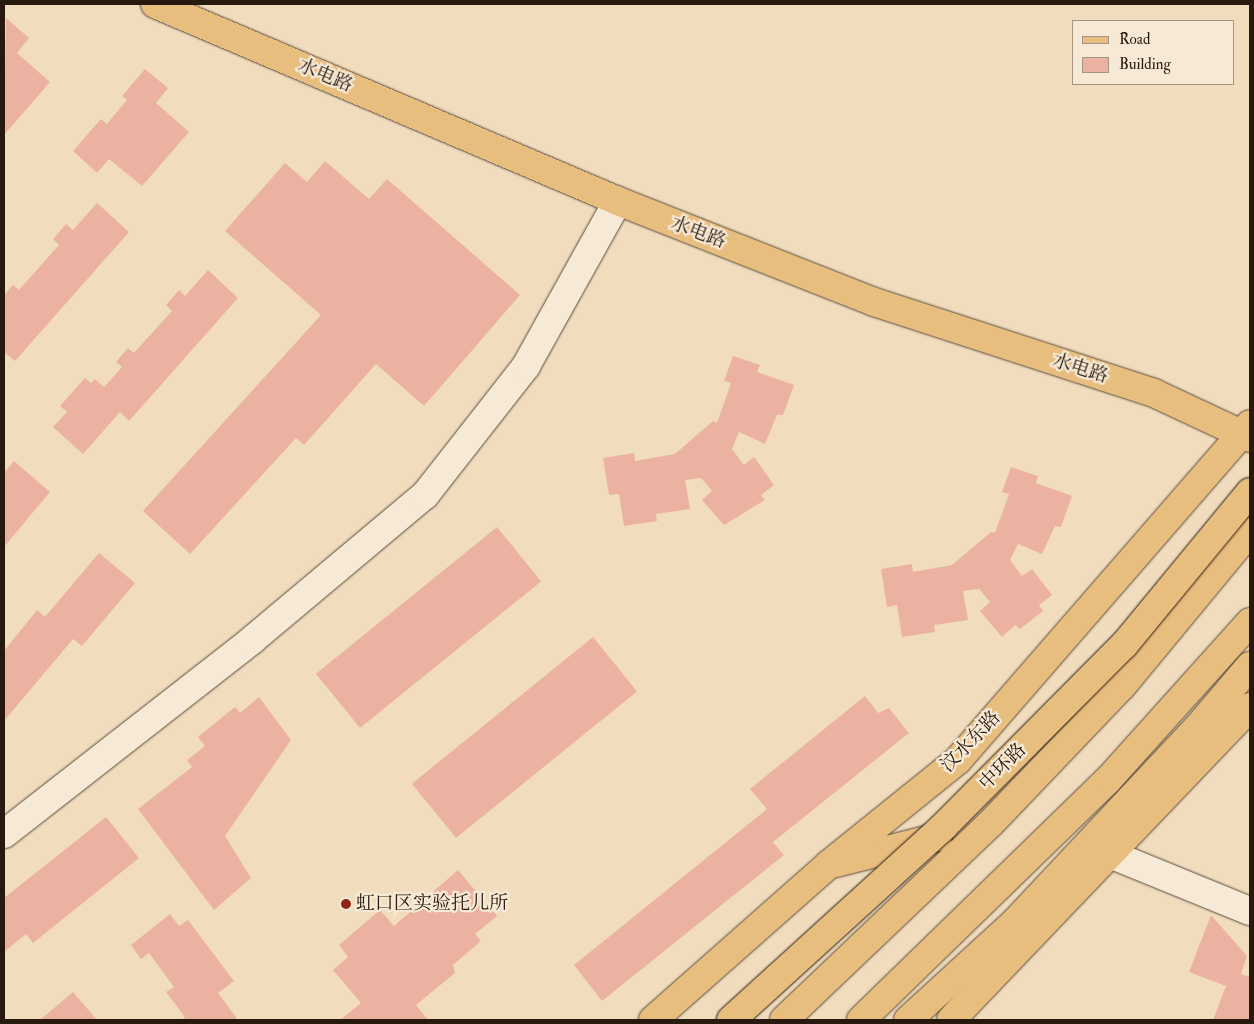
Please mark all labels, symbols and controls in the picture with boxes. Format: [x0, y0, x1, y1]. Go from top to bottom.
legend [1072, 20, 1234, 85]
text: Road [1119, 30, 1150, 49]
street label: 水电路 [294, 54, 356, 98]
text: Building [1119, 55, 1171, 74]
street label: 水电路 [667, 212, 729, 254]
street label: 水电路 [1049, 349, 1111, 389]
street label: 汶水东路 [936, 707, 1006, 777]
street label: 中环路 [975, 739, 1031, 795]
place label: 虹口区实验托儿所 [356, 893, 508, 915]
marker: 虹口区实验托儿所 [340, 898, 352, 910]

